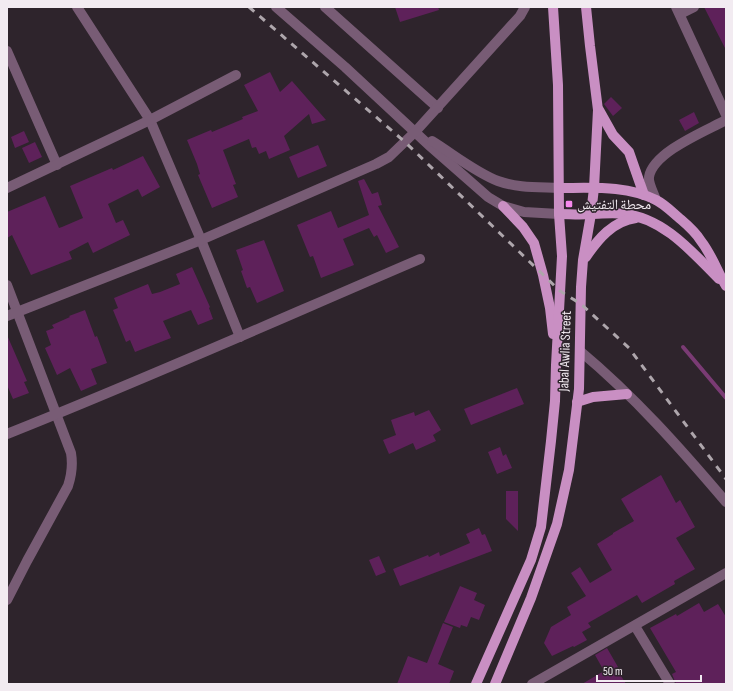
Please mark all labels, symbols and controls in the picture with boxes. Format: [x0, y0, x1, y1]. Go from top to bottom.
place label: محطة التفتيش [577, 196, 651, 213]
marker: محطة التفتيش [564, 199, 574, 209]
street label: Jabal Awlia Street [555, 310, 575, 393]
scale bar [597, 657, 701, 683]
text: 50 m [603, 664, 623, 679]

